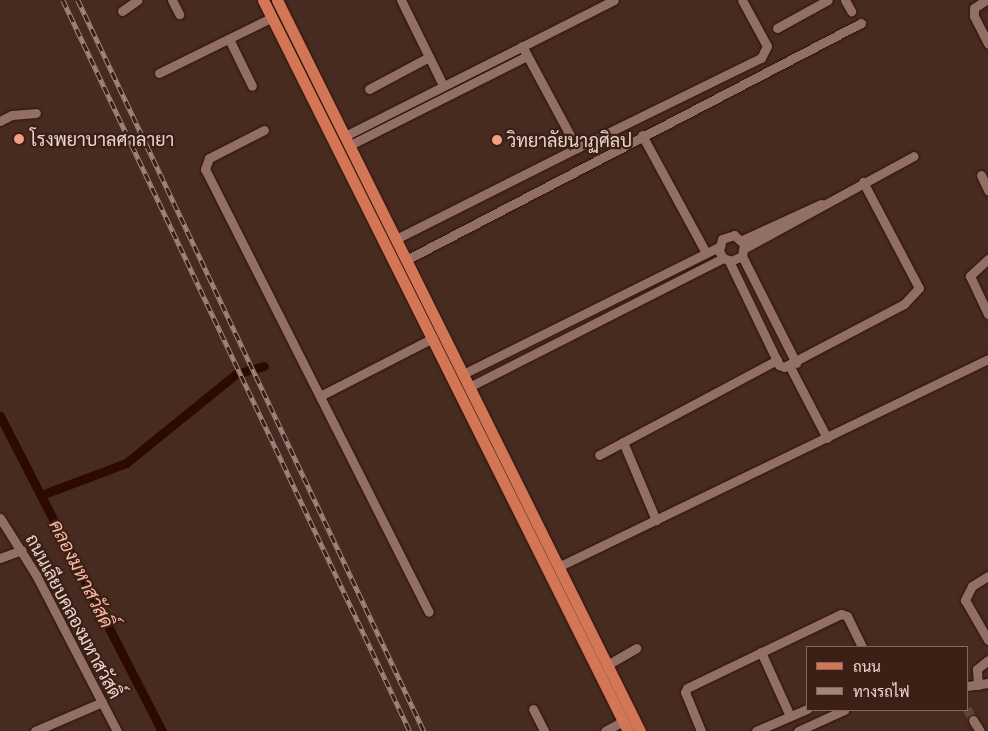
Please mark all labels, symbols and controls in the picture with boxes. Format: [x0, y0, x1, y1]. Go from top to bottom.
place label: โรงพยาบาลศาลายา [30, 128, 174, 150]
place label: วิทยาลัยนาฏศิลป [507, 129, 632, 151]
marker: โรงพยาบาลศาลายา [12, 132, 26, 146]
marker: วิทยาลัยนาฏศิลป [491, 134, 503, 146]
water label: คลองมหาสวัสดิ์ [44, 516, 118, 632]
street label: ถนนเลียบคลองมหาสวัสดิ์ [21, 530, 127, 702]
legend [806, 646, 968, 711]
text: ถนน [853, 656, 881, 676]
text: ทางรถไฟ [853, 681, 910, 701]

